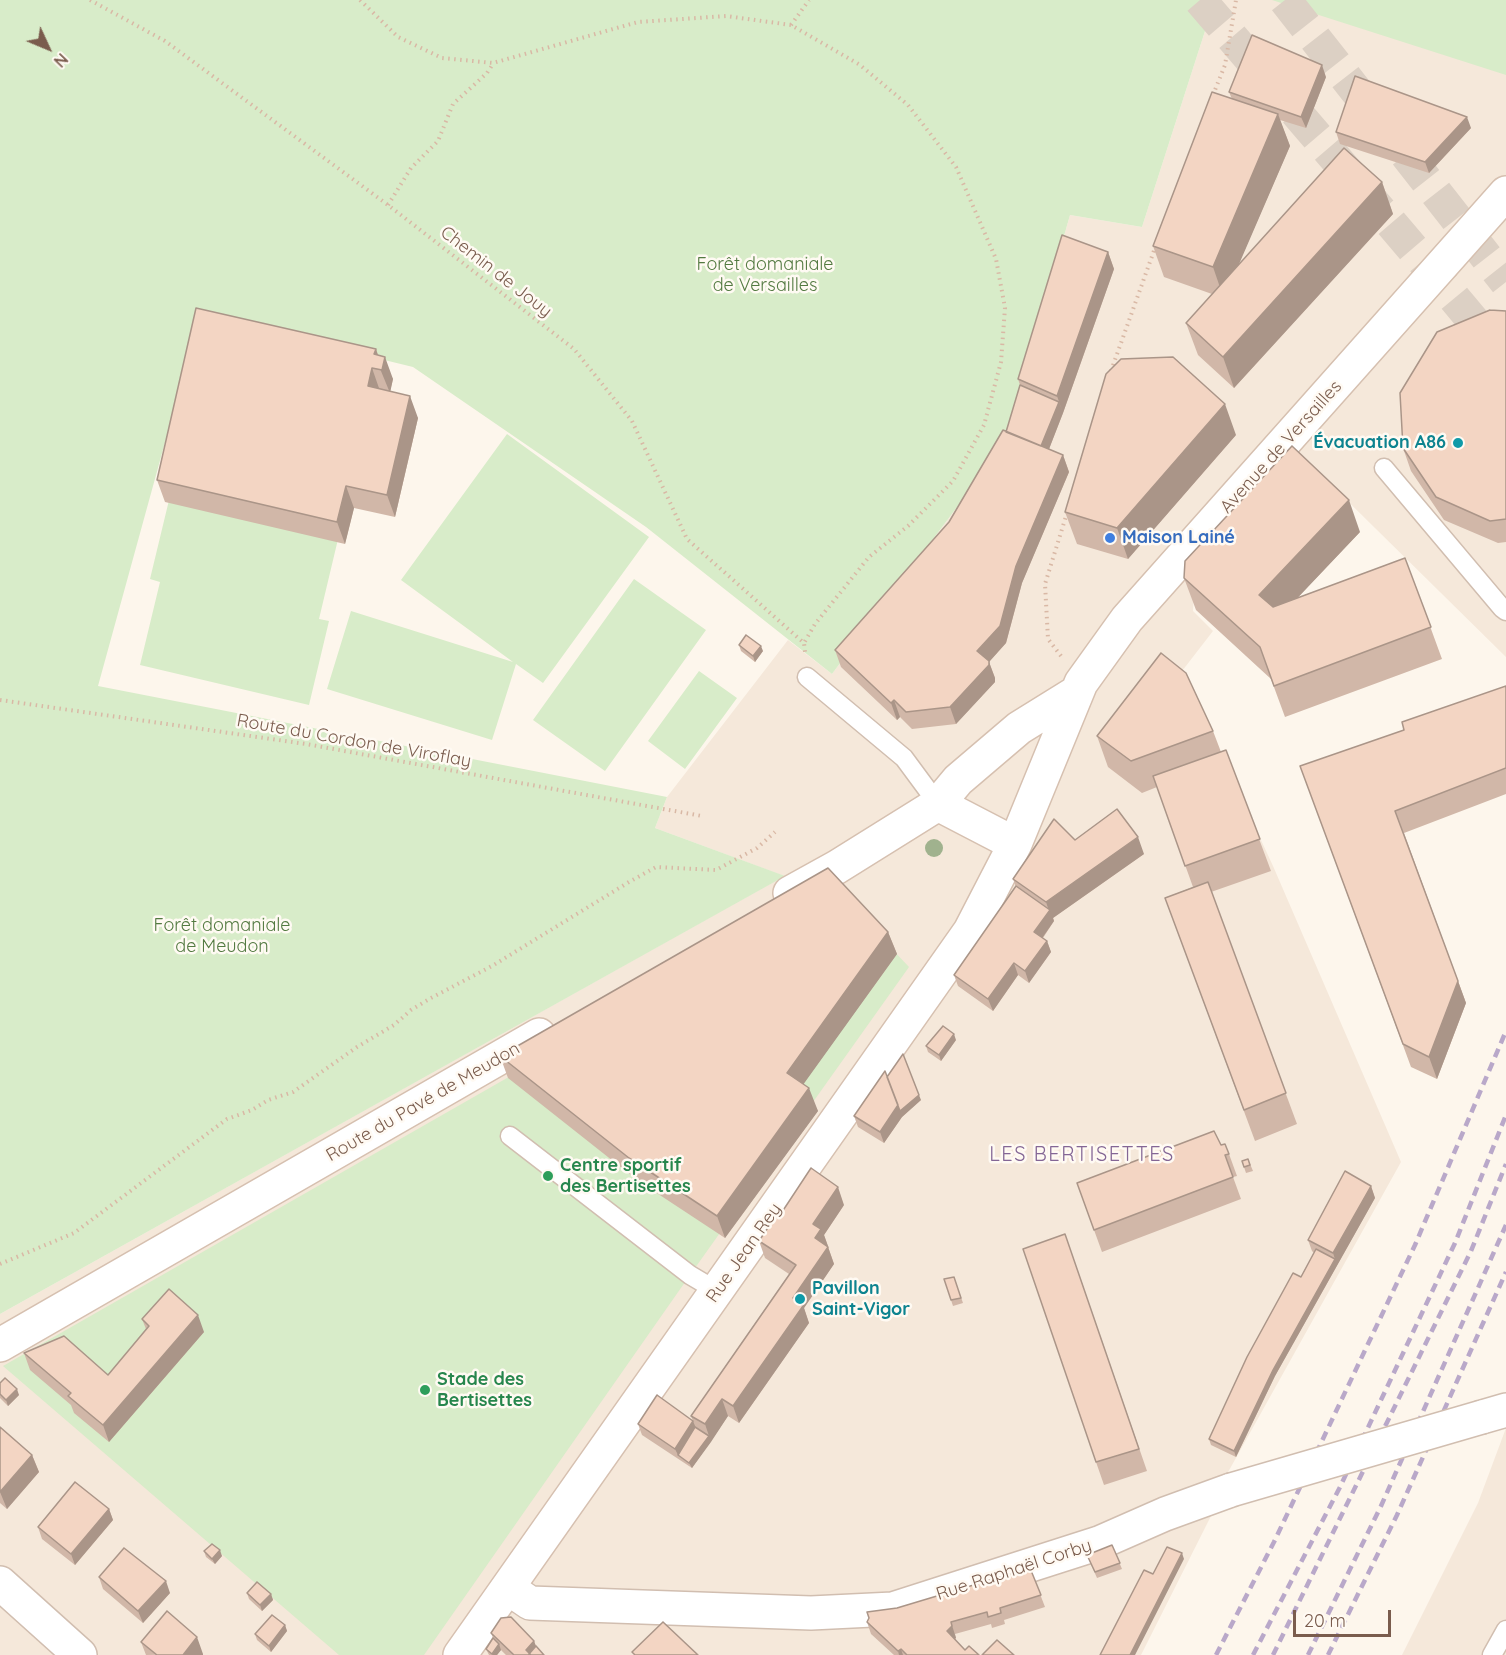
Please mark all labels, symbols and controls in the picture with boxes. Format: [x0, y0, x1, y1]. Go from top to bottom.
north arrow [18, 18, 78, 78]
text: N [50, 49, 72, 72]
street label: Chemin de Jouy [436, 222, 556, 322]
park label: Forêt domaniale de Versailles [697, 254, 833, 296]
street label: Avenue de Versailles [1216, 376, 1346, 518]
place label: Évacuation A86 [1313, 432, 1446, 454]
marker: Évacuation A86 [1451, 436, 1465, 450]
place label: Maison Lainé [1122, 527, 1235, 549]
marker: Maison Lainé [1103, 531, 1117, 545]
street label: Route du Cordon de Viroflay [235, 710, 473, 772]
park label: Forêt domaniale de Meudon [154, 915, 290, 958]
street label: Route du Pavé de Meudon [322, 1038, 524, 1166]
district label: LES BERTISETTES [989, 1143, 1175, 1167]
place label: Centre sportif des Bertisettes [560, 1155, 691, 1198]
marker: Centre sportif des Bertisettes [541, 1169, 555, 1183]
street label: Rue Jean Rey [702, 1199, 786, 1307]
place label: Pavillon Saint-Vigor [812, 1278, 910, 1320]
marker: Pavillon Saint-Vigor [793, 1292, 807, 1306]
place label: Stade des Bertisettes [437, 1369, 532, 1412]
marker: Stade des Bertisettes [418, 1383, 432, 1397]
street label: Rue Raphaël Corby [934, 1535, 1094, 1605]
scale bar [1296, 1598, 1394, 1636]
text: 20 m [1304, 1609, 1346, 1632]

